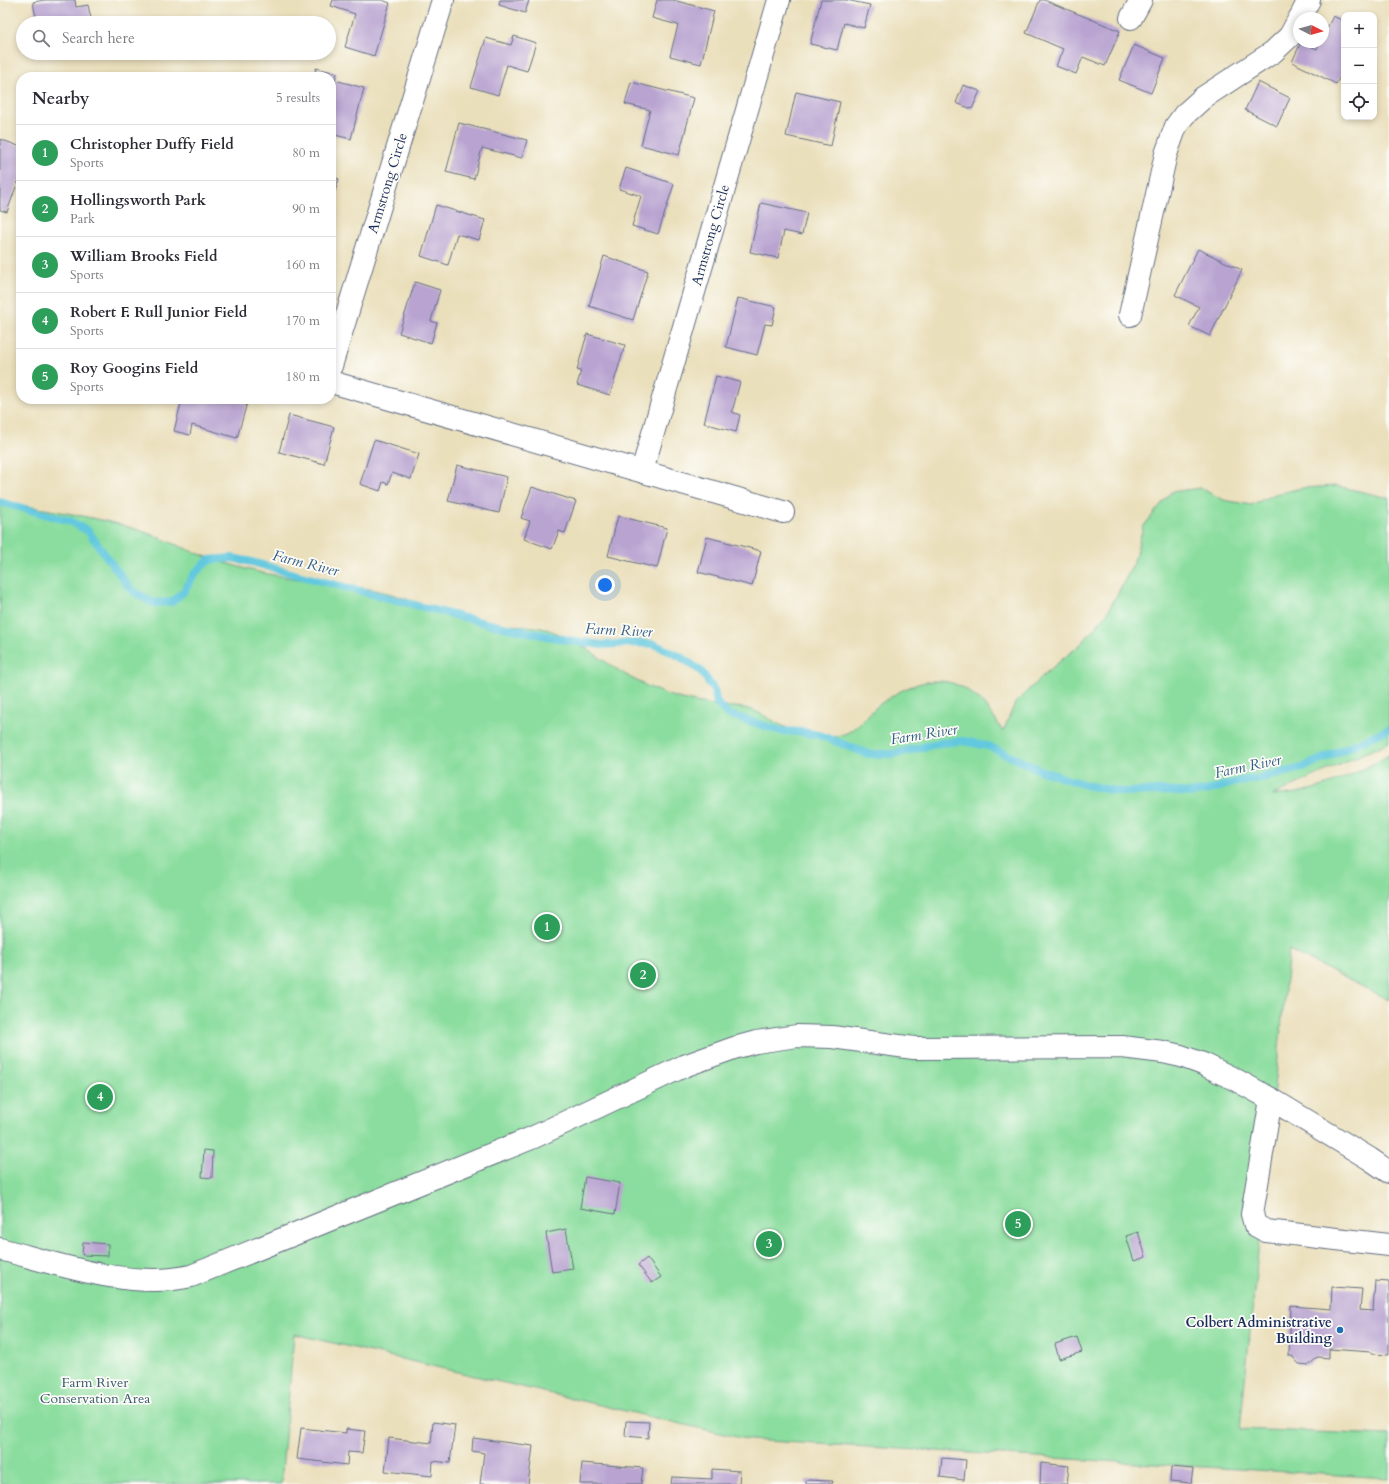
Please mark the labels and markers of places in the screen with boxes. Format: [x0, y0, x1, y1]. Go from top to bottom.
pin: 1 [534, 912, 560, 942]
pin: 2 [630, 960, 656, 990]
pin: 4 [87, 1082, 113, 1112]
pin: 5 [1005, 1209, 1031, 1239]
pin: 3 [756, 1229, 782, 1259]
place label: Colbert Administrative Building [1185, 1313, 1333, 1348]
marker: Colbert Administrative Building [1335, 1325, 1345, 1335]

